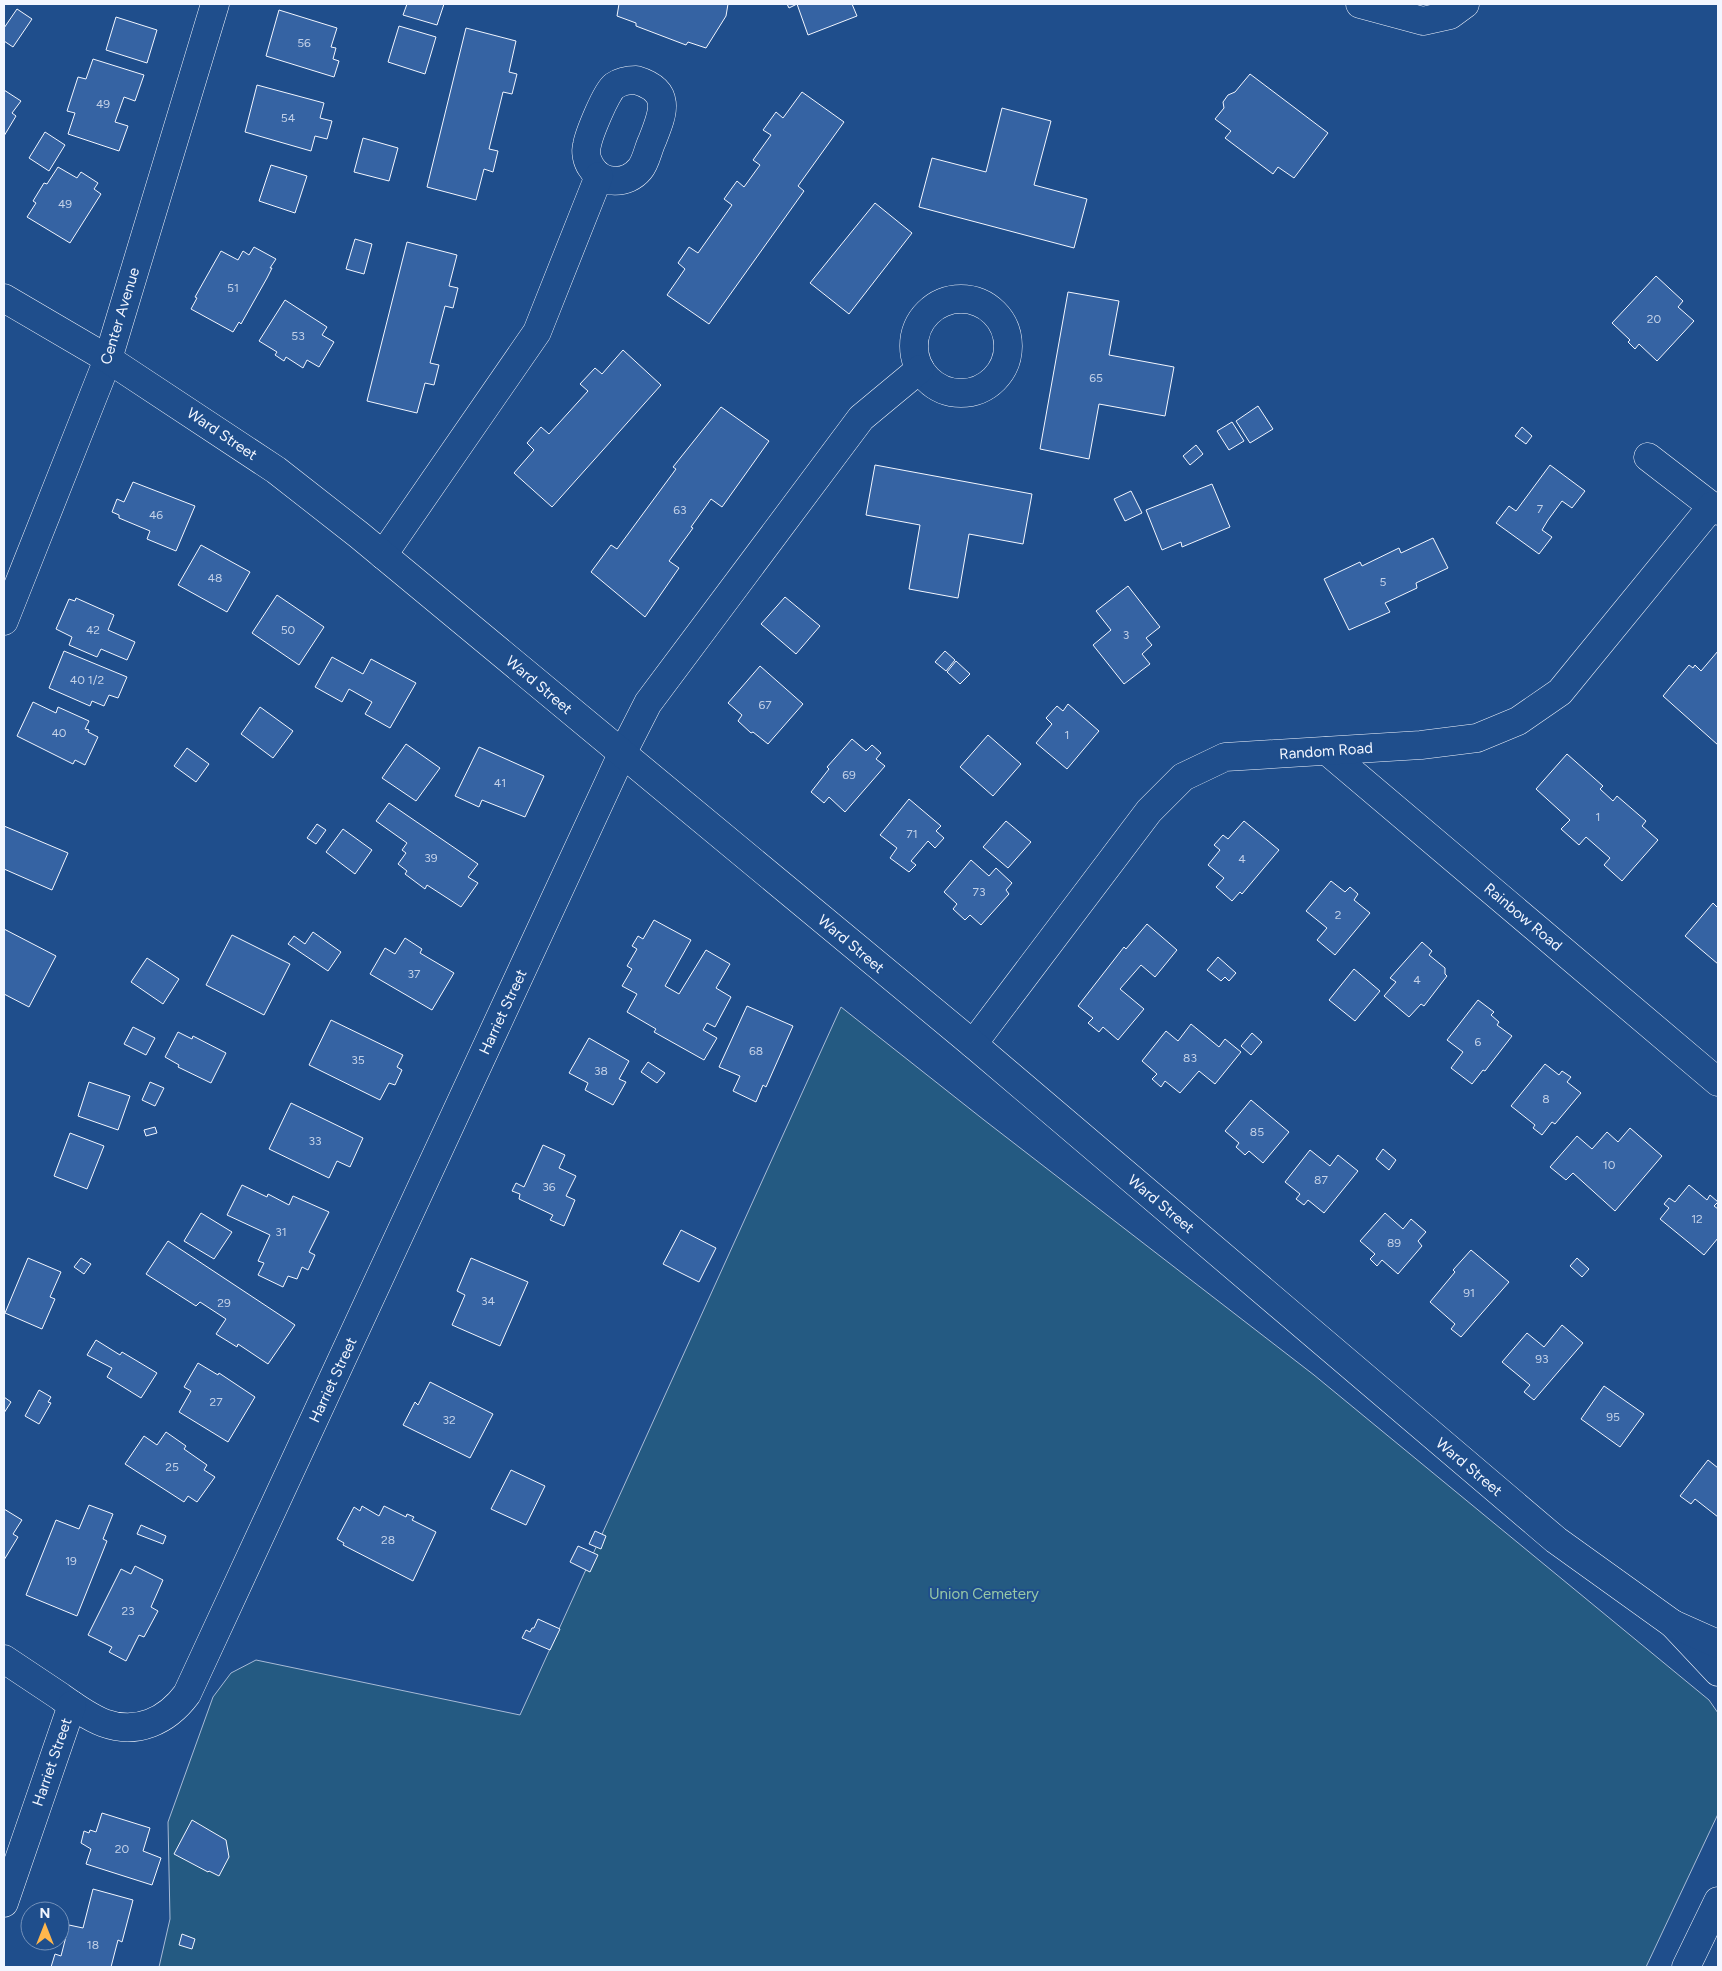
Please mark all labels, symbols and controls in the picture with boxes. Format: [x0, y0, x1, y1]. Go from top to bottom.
house number: 56 [297, 36, 311, 50]
house number: 49 [96, 97, 110, 111]
house number: 54 [281, 111, 296, 125]
house number: 49 [58, 197, 72, 211]
street label: Center Avenue [97, 265, 143, 367]
house number: 51 [227, 281, 239, 295]
house number: 20 [1647, 312, 1662, 326]
house number: 53 [291, 329, 305, 343]
house number: 65 [1089, 371, 1103, 385]
street label: Ward Street [183, 404, 261, 464]
house number: 7 [1537, 502, 1544, 516]
house number: 63 [673, 503, 687, 517]
house number: 46 [149, 508, 163, 522]
house number: 48 [208, 571, 222, 585]
house number: 5 [1380, 575, 1387, 589]
house number: 42 [86, 623, 100, 637]
house number: 50 [281, 623, 296, 637]
house number: 3 [1123, 628, 1129, 642]
street label: Ward Street [502, 652, 576, 718]
house number: 40 1/2 [70, 673, 104, 687]
house number: 67 [758, 698, 772, 712]
house number: 40 [51, 726, 67, 740]
house number: 1 [1065, 728, 1069, 742]
street label: Random Road [1279, 739, 1373, 763]
house number: 69 [842, 768, 856, 782]
house number: 41 [494, 776, 506, 790]
house number: 1 [1596, 810, 1600, 824]
house number: 71 [906, 827, 918, 841]
house number: 39 [424, 851, 438, 865]
house number: 4 [1238, 852, 1246, 866]
street label: Rainbow Road [1480, 879, 1566, 955]
house number: 73 [973, 885, 985, 899]
house number: 2 [1335, 908, 1341, 922]
street label: Ward Street [814, 911, 888, 977]
street label: Harriet Street [475, 966, 531, 1058]
house number: 37 [408, 967, 421, 981]
house number: 4 [1413, 973, 1421, 987]
house number: 6 [1475, 1035, 1482, 1049]
house number: 68 [749, 1044, 763, 1058]
house number: 83 [1183, 1051, 1197, 1065]
house number: 35 [351, 1053, 365, 1067]
house number: 38 [594, 1064, 608, 1078]
house number: 8 [1542, 1092, 1550, 1106]
house number: 85 [1250, 1125, 1264, 1139]
house number: 33 [308, 1134, 322, 1148]
house number: 10 [1603, 1158, 1616, 1172]
street label: Ward Street [1124, 1171, 1198, 1237]
house number: 87 [1314, 1173, 1328, 1187]
house number: 36 [542, 1180, 556, 1194]
house number: 12 [1691, 1212, 1703, 1226]
house number: 31 [275, 1225, 287, 1239]
house number: 89 [1387, 1236, 1401, 1250]
house number: 91 [1463, 1286, 1475, 1300]
house number: 34 [481, 1294, 496, 1308]
house number: 29 [217, 1296, 231, 1310]
street label: Harriet Street [305, 1334, 361, 1426]
house number: 93 [1535, 1352, 1549, 1366]
house number: 27 [209, 1395, 223, 1409]
house number: 95 [1606, 1410, 1620, 1424]
house number: 32 [442, 1413, 456, 1427]
street label: Ward Street [1432, 1434, 1506, 1500]
house number: 25 [165, 1460, 179, 1474]
house number: 28 [381, 1533, 395, 1547]
house number: 19 [65, 1554, 77, 1568]
park label: Union Cemetery [929, 1585, 1039, 1603]
house number: 23 [121, 1604, 135, 1618]
street label: Harriet Street [28, 1715, 76, 1808]
house number: 20 [115, 1842, 130, 1856]
north arrow [20, 1901, 70, 1951]
text: N [40, 1905, 50, 1922]
house number: 18 [87, 1938, 99, 1952]

